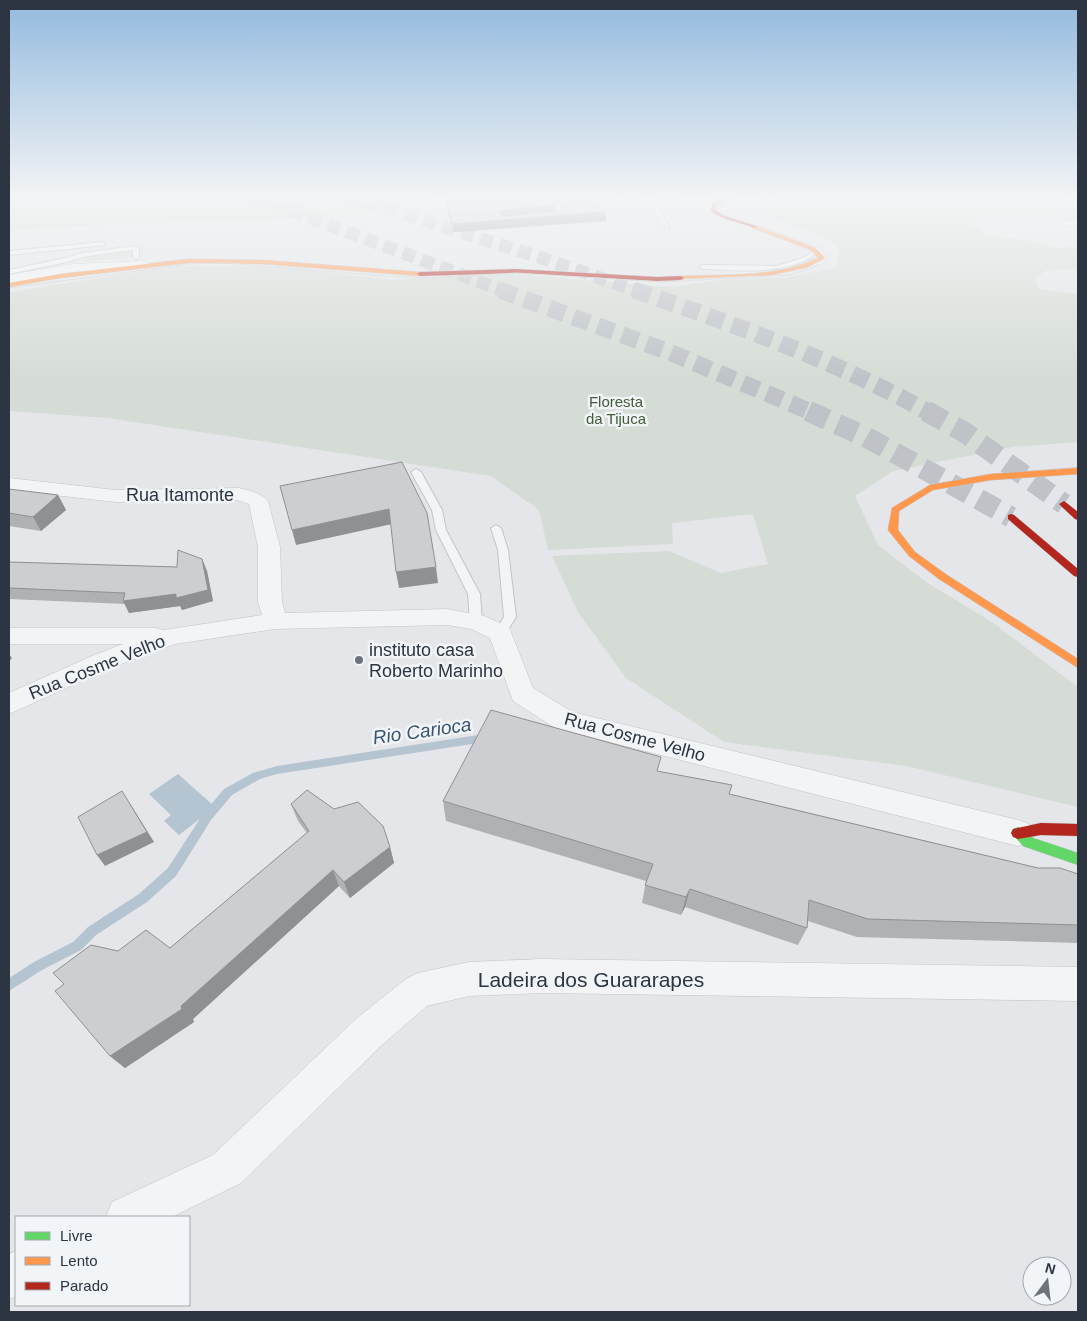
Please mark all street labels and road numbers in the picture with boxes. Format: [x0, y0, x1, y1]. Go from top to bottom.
street label: Rua Itamonte [126, 485, 234, 505]
street label: Rua Cosme Velho [26, 631, 168, 703]
street label: Rua Cosme Velho [562, 709, 708, 765]
street label: Ladeira dos Guararapes [478, 968, 704, 991]

